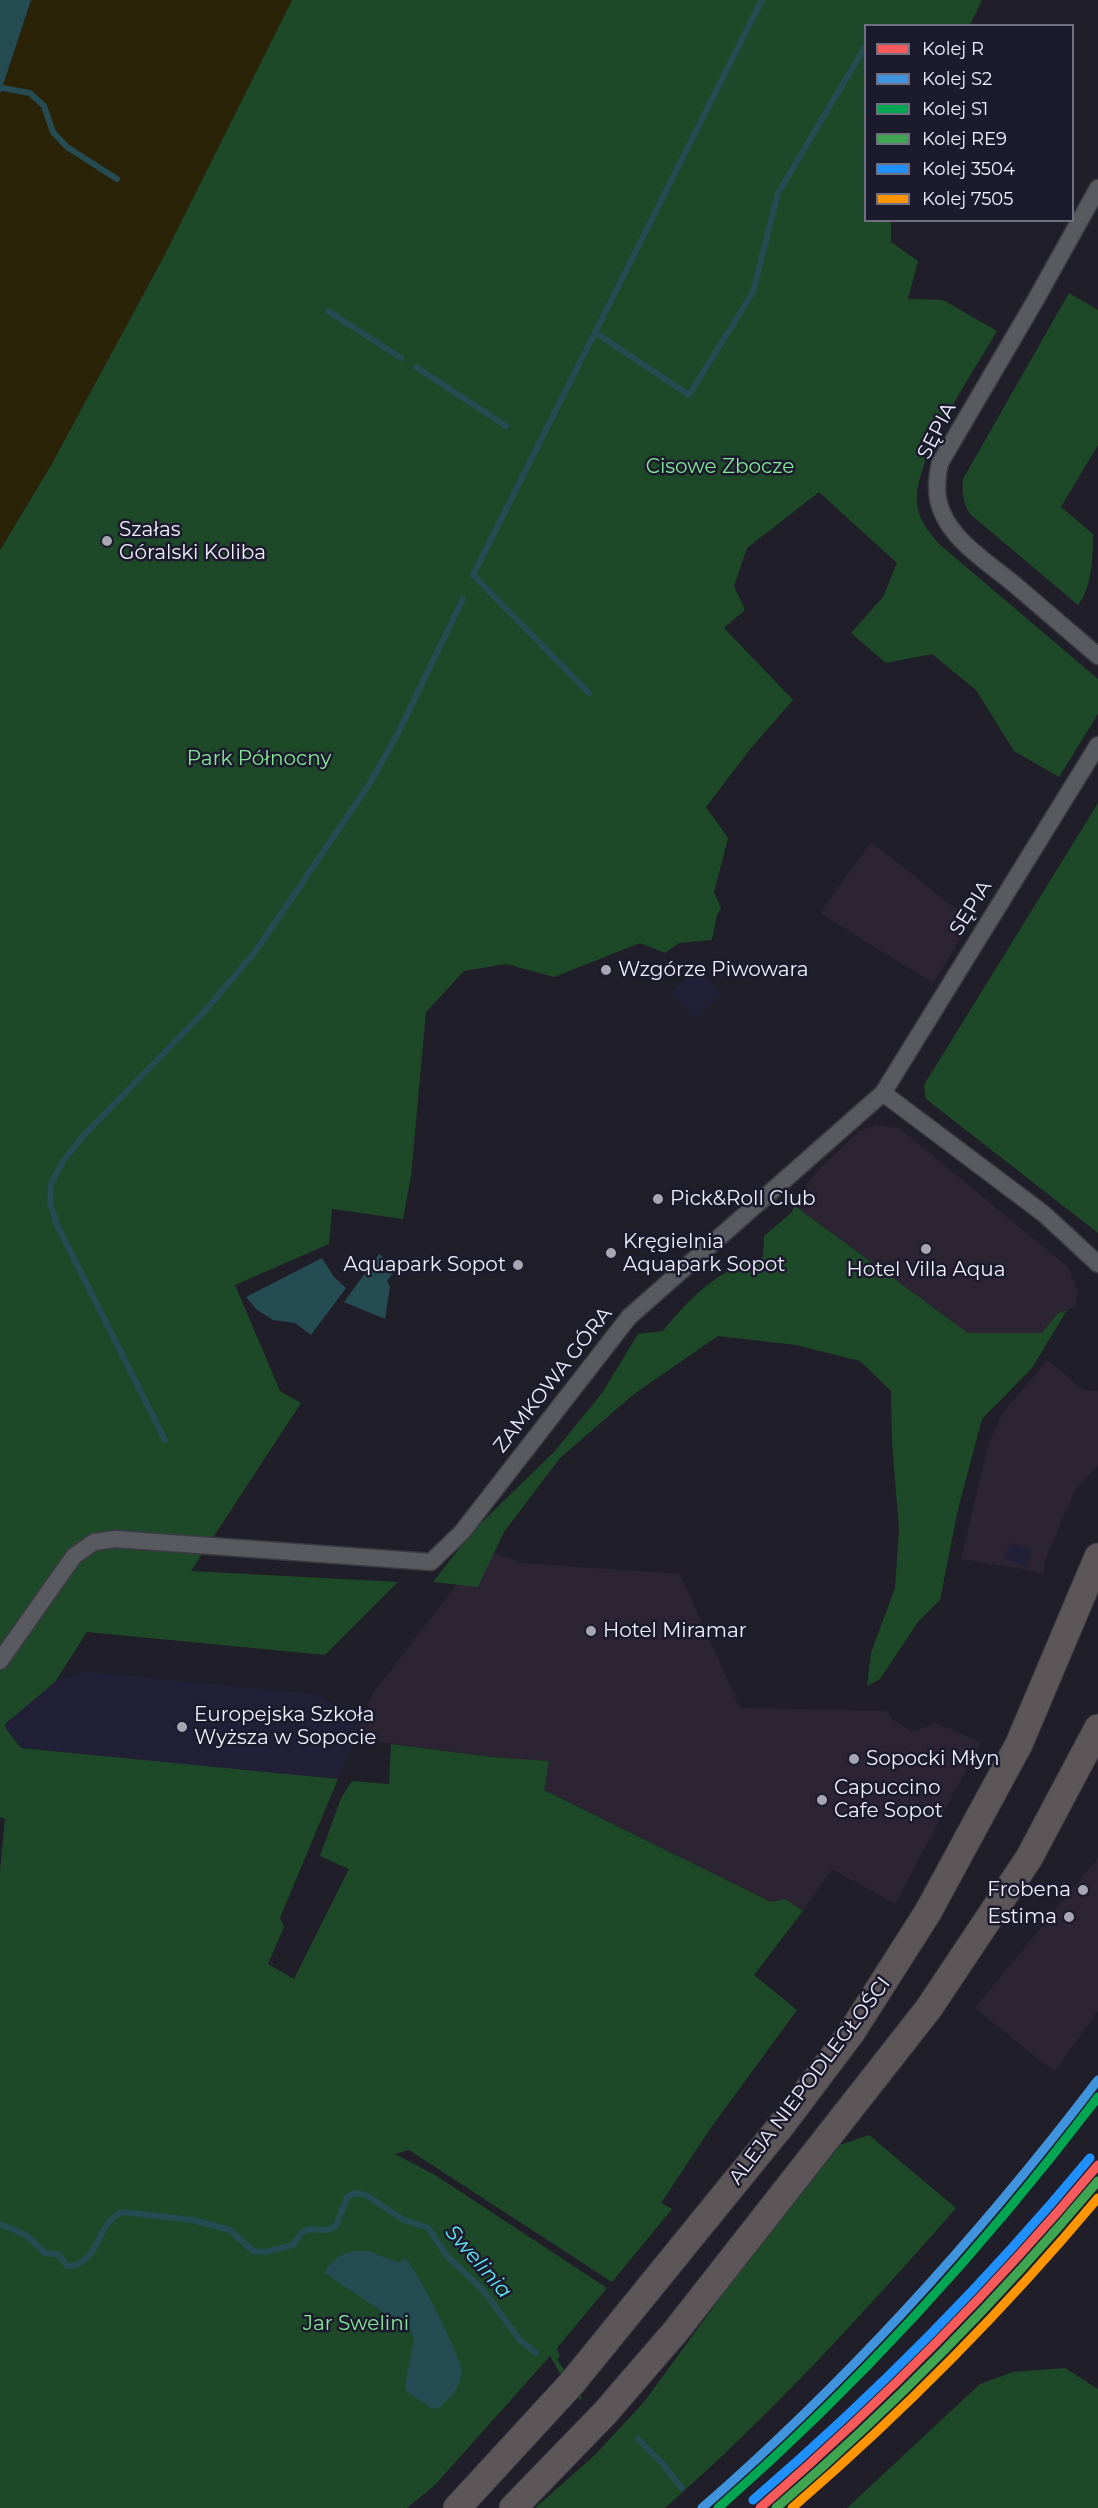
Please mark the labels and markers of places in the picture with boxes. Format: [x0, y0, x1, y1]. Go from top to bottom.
place label: Szałas Góralski Koliba [119, 518, 266, 565]
marker: Szałas Góralski Koliba [100, 534, 114, 548]
place label: Wzgórze Piwowara [618, 958, 809, 982]
marker: Wzgórze Piwowara [599, 963, 613, 977]
place label: Pick&Roll Club [670, 1187, 816, 1211]
marker: Pick&Roll Club [651, 1192, 665, 1206]
place label: Kręgielnia Aquapark Sopot [623, 1230, 785, 1277]
marker: Hotel Villa Aqua [919, 1242, 933, 1256]
marker: Kręgielnia Aquapark Sopot [604, 1246, 618, 1260]
place label: Aquapark Sopot [344, 1253, 506, 1277]
marker: Aquapark Sopot [511, 1258, 525, 1272]
place label: Hotel Villa Aqua [846, 1258, 1006, 1282]
place label: Hotel Miramar [603, 1619, 747, 1643]
marker: Hotel Miramar [584, 1624, 598, 1638]
place label: Europejska Szkoła Wyższa w Sopocie [194, 1703, 376, 1750]
marker: Europejska Szkoła Wyższa w Sopocie [175, 1720, 189, 1734]
place label: Sopocki Młyn [866, 1747, 1000, 1771]
marker: Sopocki Młyn [847, 1752, 861, 1766]
place label: Capuccino Cafe Sopot [834, 1776, 943, 1823]
marker: Capuccino Cafe Sopot [815, 1793, 829, 1807]
place label: Frobena [987, 1878, 1071, 1902]
marker: Frobena [1076, 1883, 1090, 1897]
place label: Estima [987, 1905, 1057, 1929]
marker: Estima [1062, 1910, 1076, 1924]

